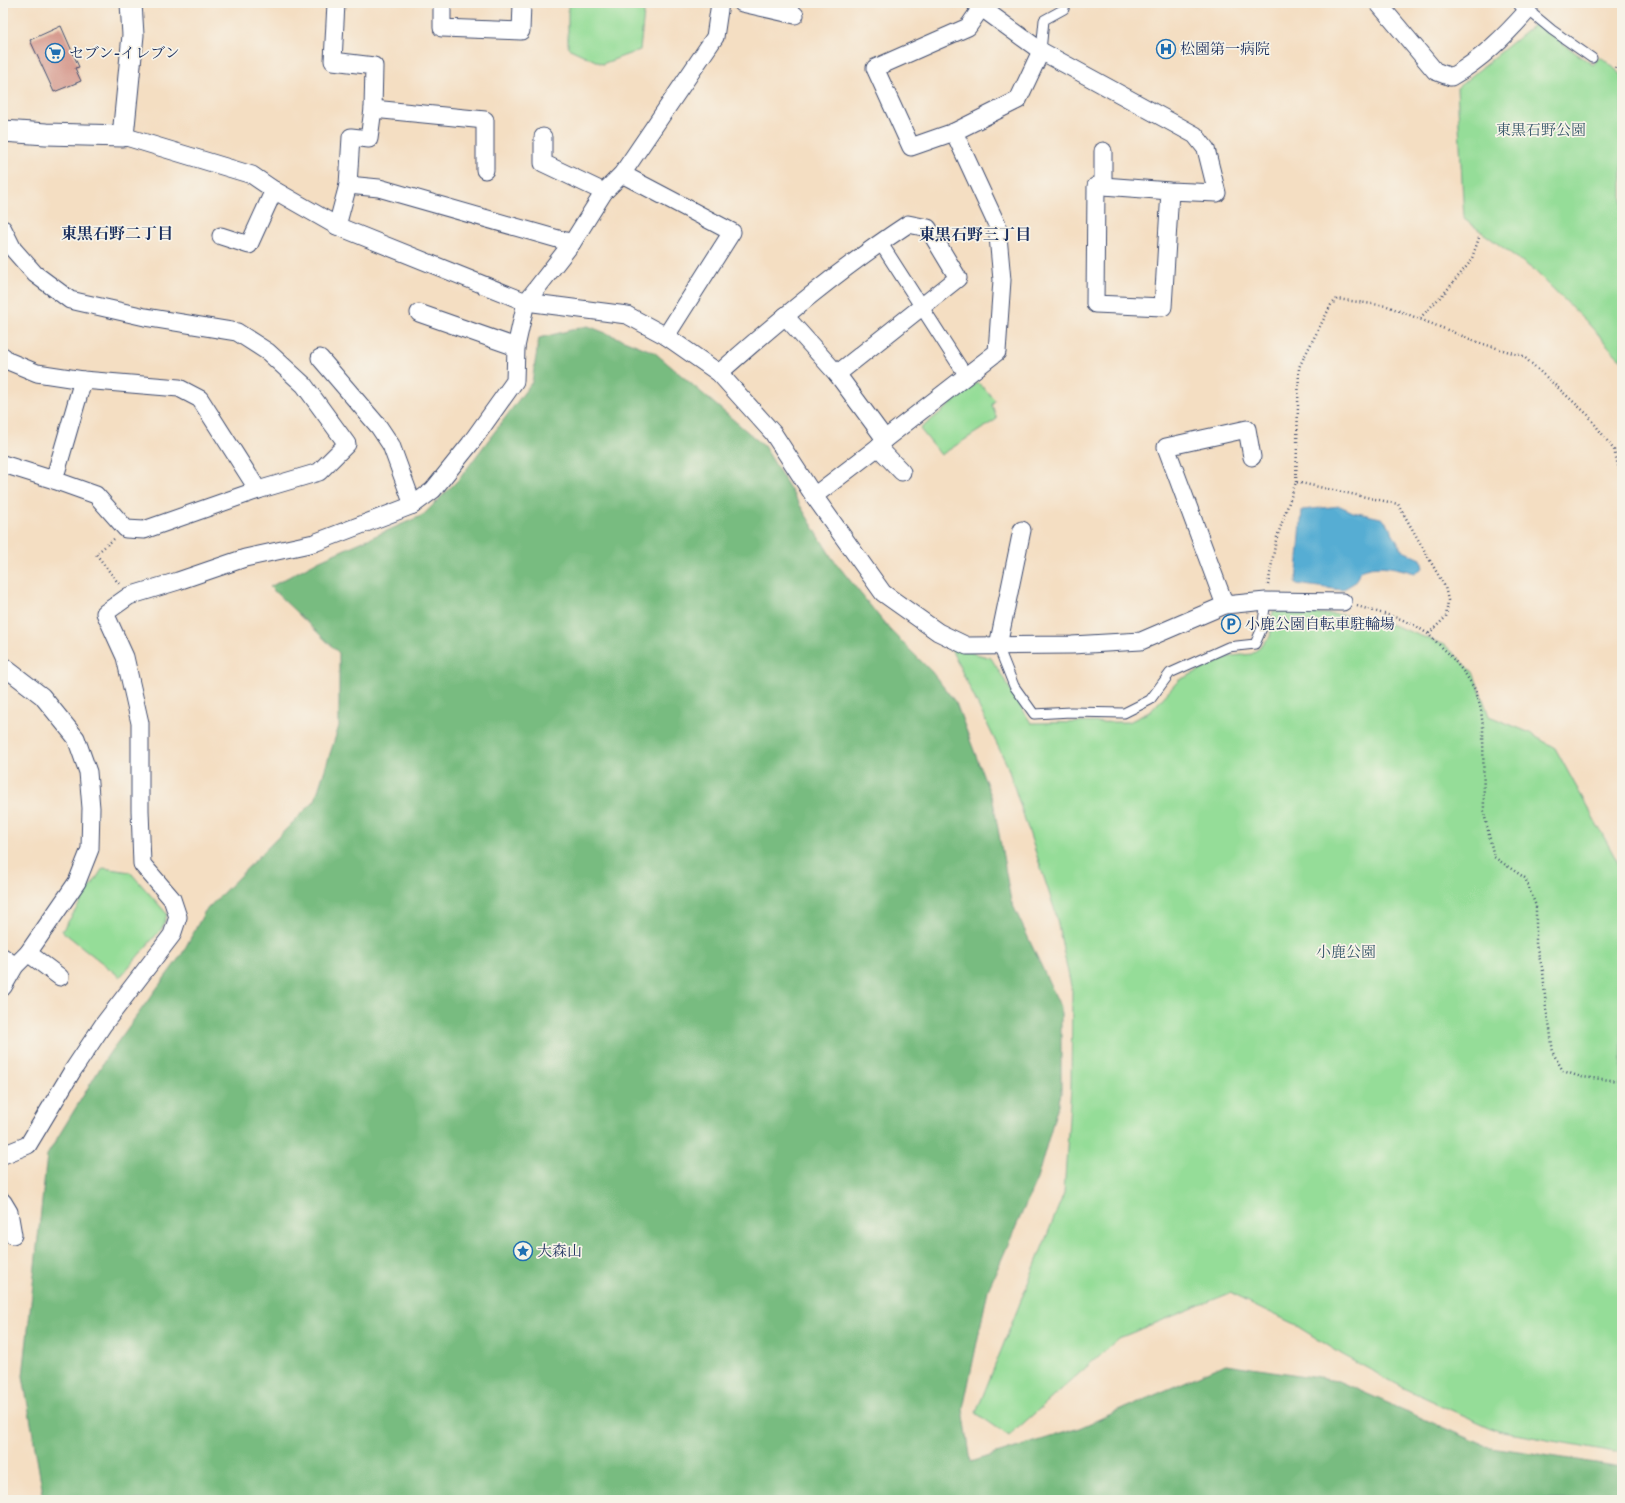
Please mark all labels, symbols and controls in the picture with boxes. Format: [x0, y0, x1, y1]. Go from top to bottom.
hospital icon: 松園第一病院 [1155, 38, 1177, 60]
place label: 松園第一病院 [1180, 40, 1270, 59]
supermarket icon: セブン-イレブン [44, 42, 66, 64]
place label: セブン-イレブン [69, 44, 180, 63]
park label: 東黒石野公園 [1496, 121, 1586, 140]
district label: 東黒石野二丁目 [61, 225, 173, 245]
district label: 東黒石野三丁目 [919, 226, 1031, 246]
parking icon: 小鹿公園自転車駐輪場 [1220, 613, 1242, 635]
place label: 小鹿公園自転車駐輪場 [1245, 615, 1395, 634]
park label: 小鹿公園 [1316, 943, 1376, 962]
place icon: 大森山 [512, 1240, 534, 1262]
place label: 大森山 [537, 1242, 582, 1261]

